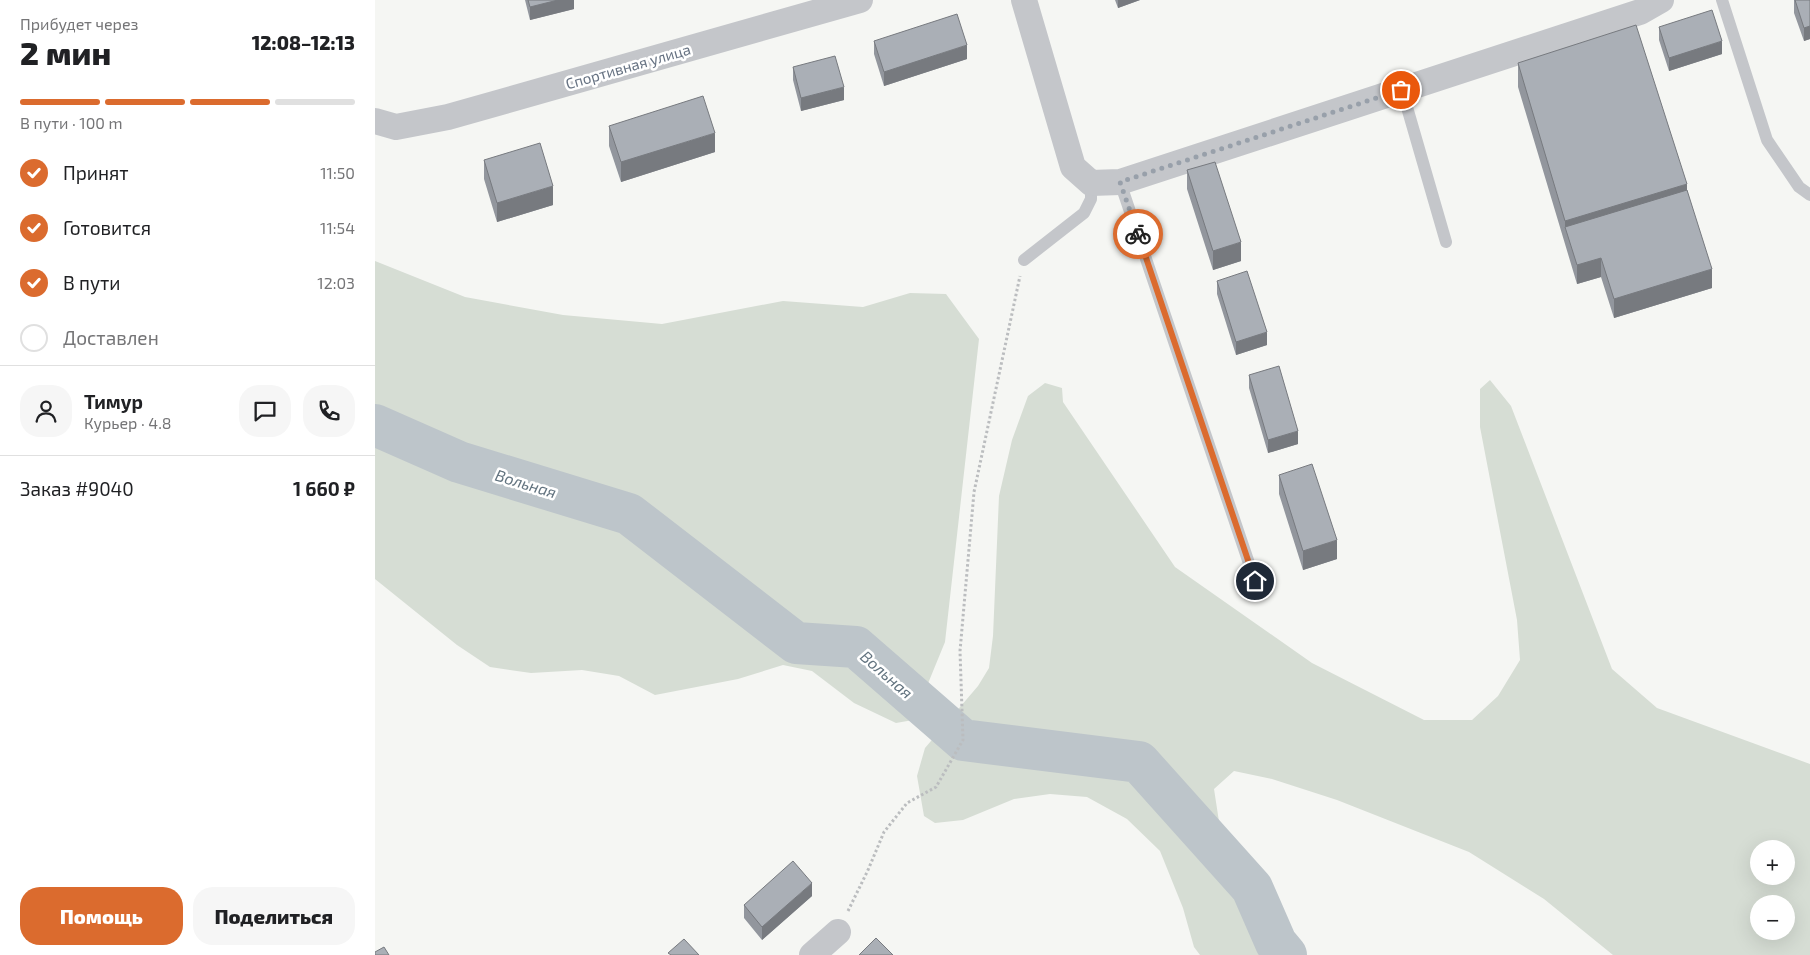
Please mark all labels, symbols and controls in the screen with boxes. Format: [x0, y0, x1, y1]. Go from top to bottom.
text: Прибудет через [20, 14, 138, 33]
text: 12:08–12:13 [252, 31, 355, 54]
text: 2 мин [20, 33, 111, 71]
street label: Спортивная улица [563, 40, 693, 93]
pin [1380, 69, 1422, 111]
icon: bag [1387, 76, 1415, 104]
text: В пути · 100 m [20, 113, 123, 132]
icon: check [20, 159, 48, 187]
text: Принят [63, 161, 129, 184]
text: 11:50 [320, 163, 355, 182]
courier [1113, 209, 1163, 259]
icon: check [20, 214, 48, 242]
text: Готовится [63, 216, 151, 239]
text: 11:54 [320, 218, 355, 237]
icon: bike [1124, 220, 1152, 248]
icon: check [20, 269, 48, 297]
text: В пути [63, 271, 121, 294]
text: 12:03 [317, 273, 355, 292]
text: Доставлен [63, 326, 159, 349]
button: person [20, 385, 72, 437]
button: chat [239, 385, 291, 437]
button: phone [303, 385, 355, 437]
text: Тимур [84, 390, 143, 413]
text: Курьер · 4.8 [84, 413, 172, 432]
water label: Вольная [493, 465, 559, 501]
text: Заказ #9040 [20, 477, 134, 500]
text: 1 660 ₽ [293, 477, 355, 500]
pin [1234, 560, 1276, 602]
icon: home [1241, 567, 1269, 595]
water label: Вольная [857, 646, 917, 702]
map controls [1750, 840, 1795, 940]
button: + [1750, 840, 1795, 885]
button: Помощь [20, 887, 183, 945]
button: Поделиться [193, 887, 355, 945]
button: − [1750, 895, 1795, 940]

